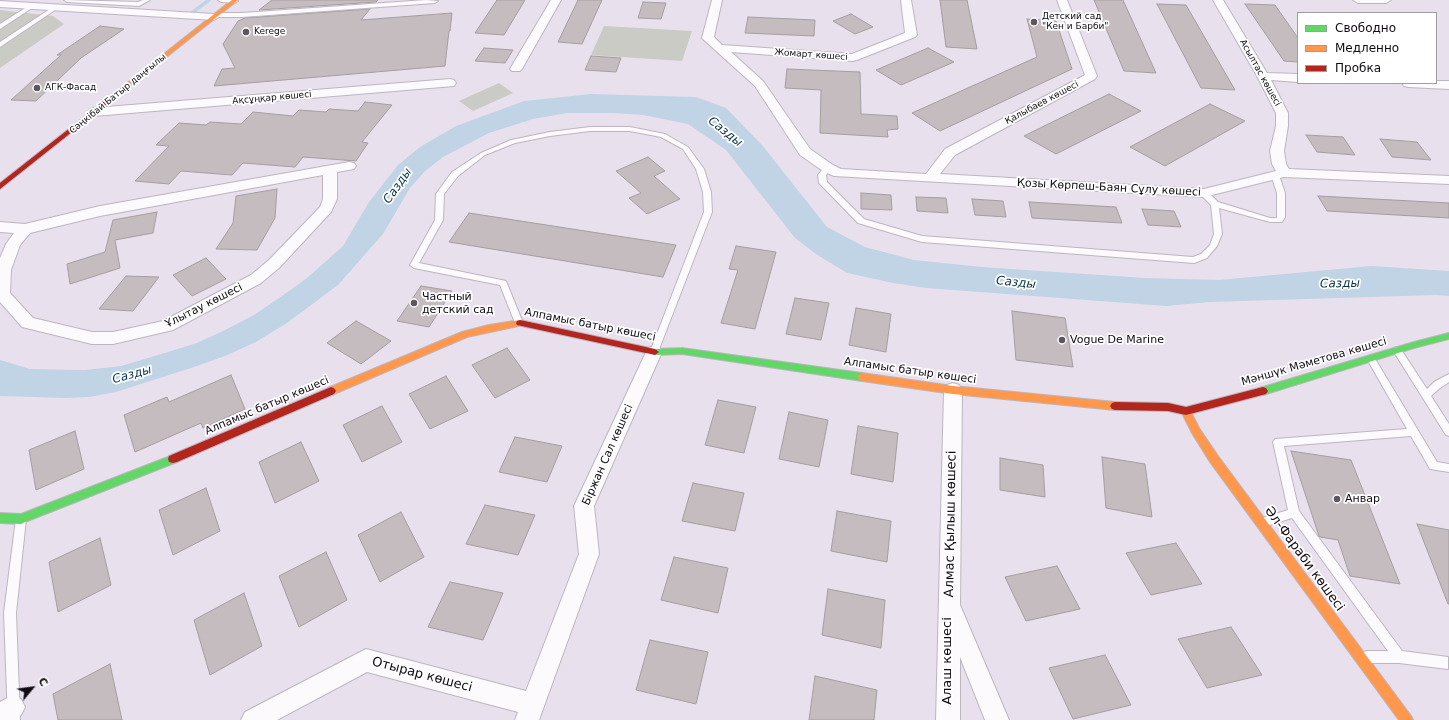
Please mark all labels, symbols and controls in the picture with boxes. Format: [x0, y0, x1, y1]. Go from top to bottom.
place label: Детский сад "Кен и Барби" [1042, 12, 1108, 33]
legend [1297, 12, 1437, 84]
marker: Детский сад "Кен и Барби" [1029, 17, 1039, 27]
text: Свободно [1335, 21, 1396, 35]
marker: Kerege [241, 27, 251, 37]
place label: Kerege [254, 27, 285, 37]
street label: Асылтас көшесі [1237, 38, 1283, 108]
text: Медленно [1335, 41, 1399, 55]
street label: Жомарт көшесі [774, 47, 848, 63]
street label: Сәңкібай Батыр даңғылы [68, 52, 168, 136]
text: Пробка [1335, 61, 1381, 75]
street label: Қалыбаев көшесі [1003, 79, 1081, 127]
marker: АГК-Фасад [32, 83, 42, 93]
place label: АГК-Фасад [45, 83, 96, 93]
street label: Ақсұңқар көшесі [232, 89, 312, 107]
water label: Сазды [705, 114, 745, 150]
water label: Сазды [381, 166, 415, 206]
street label: Қозы Көрпеш-Баян Сұлу көшесі [1017, 177, 1201, 199]
water label: Сазды [995, 274, 1037, 292]
water label: Сазды [1320, 276, 1360, 292]
street label: Ұлытау көшесі [163, 281, 245, 331]
place label: Частный детский сад [422, 290, 494, 316]
marker: Частный детский сад [409, 298, 419, 308]
street label: Алпамыс батыр көшесі [523, 306, 657, 344]
place label: Vogue De Marine [1070, 333, 1164, 347]
marker: Vogue De Marine [1057, 335, 1067, 345]
street label: Мәншүк Мәметова көшесі [1240, 335, 1388, 389]
street label: Алпамыс батыр көшесі [843, 355, 977, 387]
water label: Сазды [111, 363, 153, 387]
street label: Алпамыс батыр көшесі [203, 374, 331, 438]
street label: Біржан Сал көшесі [580, 402, 636, 508]
street label: Алмас Қылыш көшесі [942, 450, 960, 598]
place label: Анвар [1345, 492, 1380, 506]
marker: Анвар [1332, 494, 1342, 504]
street label: Әл-Фараби көшесі [1261, 504, 1347, 614]
street label: Алаш көшесі [940, 617, 956, 705]
street label: Отырар көшесі [370, 654, 474, 696]
north arrow [12, 668, 52, 708]
text: С [35, 675, 51, 689]

